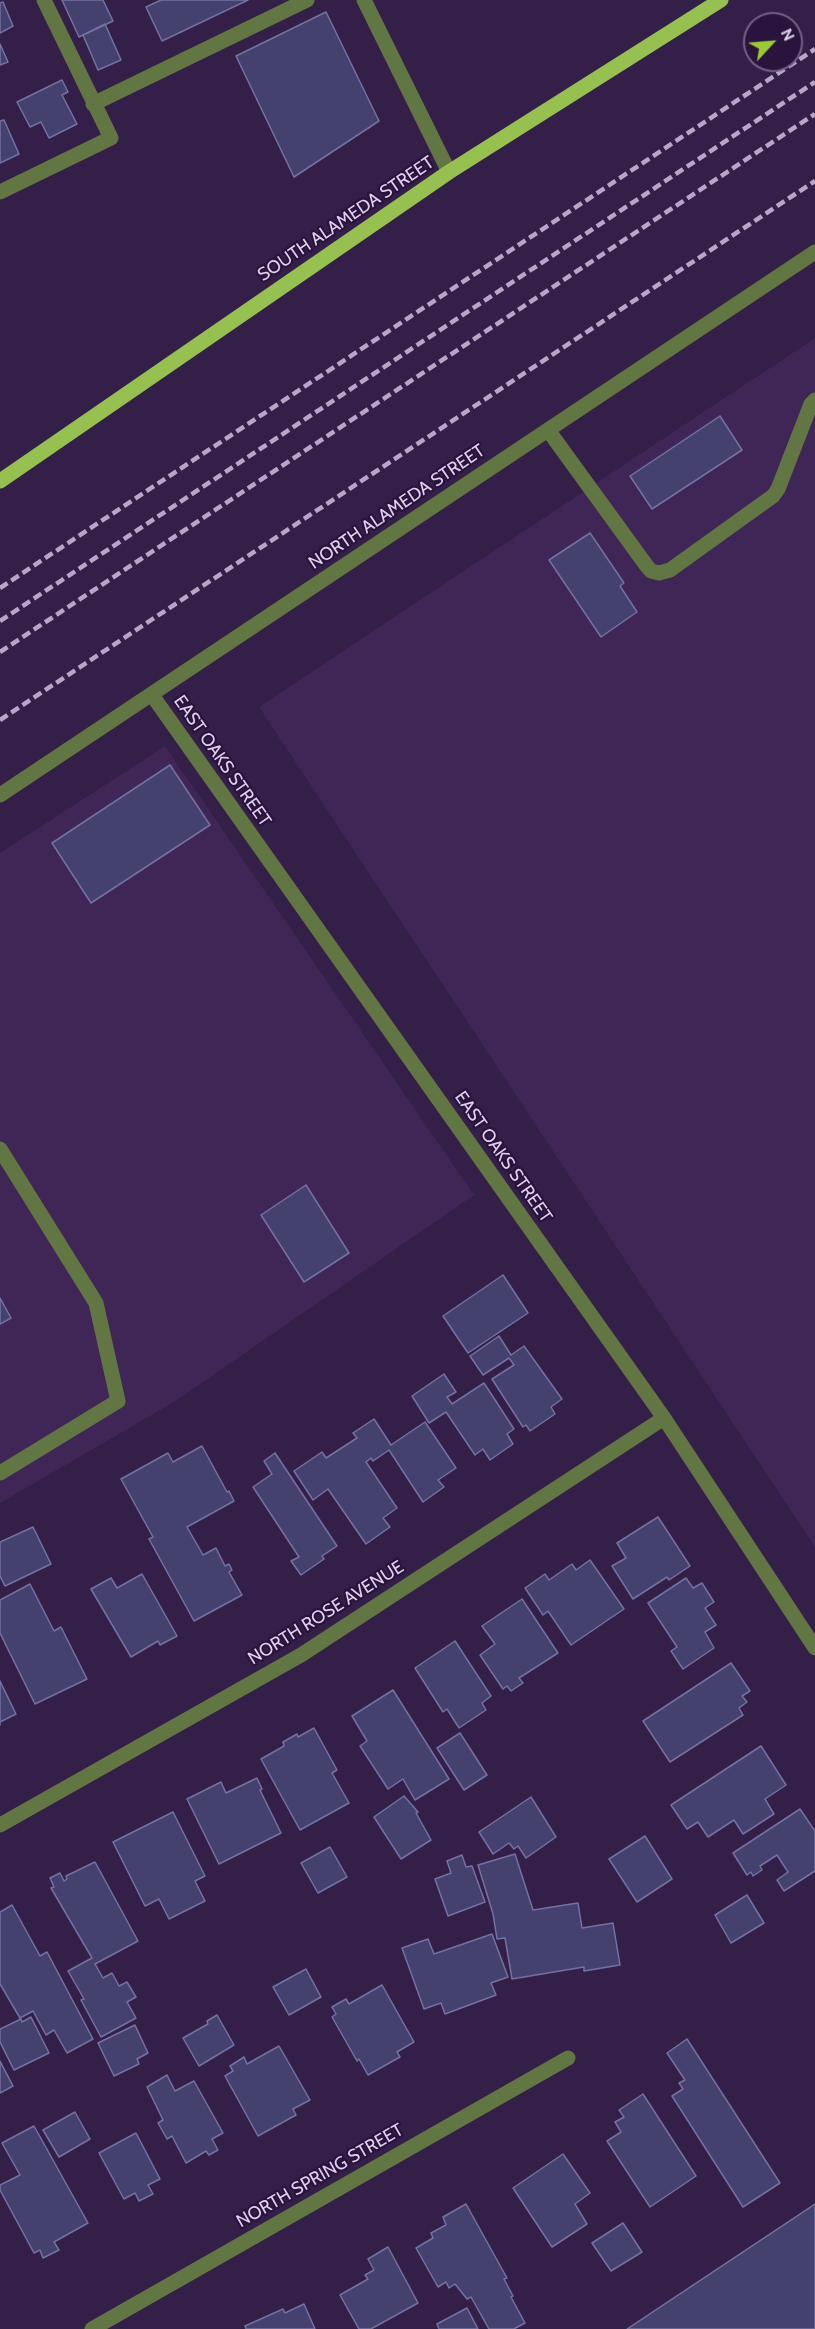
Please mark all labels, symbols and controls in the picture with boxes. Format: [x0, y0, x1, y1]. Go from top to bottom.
north arrow [743, 12, 803, 72]
text: N [777, 26, 799, 44]
street label: SOUTH ALAMEDA STREET [254, 152, 438, 286]
street label: NORTH ALAMEDA STREET [305, 440, 489, 574]
street label: EAST OAKS STREET [169, 691, 275, 831]
street label: EAST OAKS STREET [450, 1087, 556, 1227]
street label: NORTH ROSE AVENUE [244, 1556, 408, 1670]
street label: NORTH SPRING STREET [233, 2119, 407, 2233]

